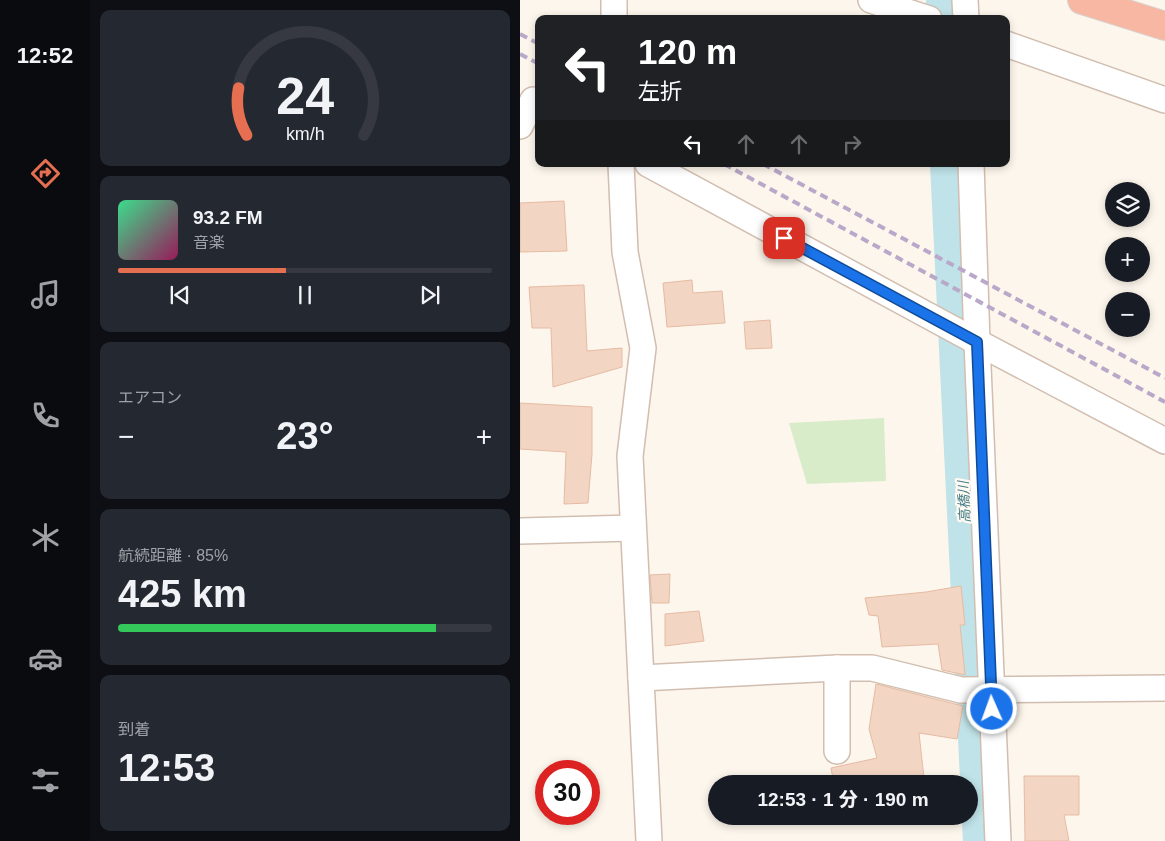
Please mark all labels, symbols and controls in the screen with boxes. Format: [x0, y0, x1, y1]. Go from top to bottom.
text: 120 m [638, 32, 737, 71]
icon: left [555, 35, 620, 100]
text: 12:52 [17, 43, 73, 68]
text: 24 [276, 67, 334, 125]
text: 左折 [638, 79, 682, 104]
text: km/h [286, 124, 324, 144]
icon: left [679, 130, 707, 158]
icon: ahead [732, 130, 760, 158]
icon: ahead [785, 130, 813, 158]
icon: right [838, 130, 866, 158]
icon: directions [28, 156, 63, 191]
map controls [1105, 182, 1150, 337]
button: layers [1105, 182, 1150, 227]
text: 93.2 FM [193, 207, 263, 228]
pin [763, 217, 805, 259]
icon: arrive [770, 224, 798, 252]
text: 音楽 [193, 234, 225, 251]
button: + [1105, 237, 1150, 282]
icon: music [28, 277, 63, 312]
icon: previous [166, 281, 194, 309]
icon: pause [291, 281, 319, 309]
icon: next [416, 281, 444, 309]
button: − [1105, 292, 1150, 337]
text: エアコン [118, 389, 182, 406]
icon: phone [28, 398, 63, 433]
text: 23° [276, 415, 334, 457]
text: − [118, 421, 134, 452]
text: + [476, 421, 492, 452]
water label: 高橋川 [955, 479, 973, 523]
icon: climate [28, 520, 63, 555]
text: 航続距離 · 85% [118, 547, 228, 564]
text: 425 km [118, 573, 247, 615]
icon: car [28, 641, 63, 676]
position arrow [965, 682, 1017, 734]
text: 到着 [118, 721, 150, 738]
text: 12:53 [118, 747, 215, 789]
speed limit sign: 30 [535, 760, 600, 825]
icon: filters [28, 763, 63, 798]
text: 12:53 · 1 分 · 190 m [757, 789, 929, 810]

